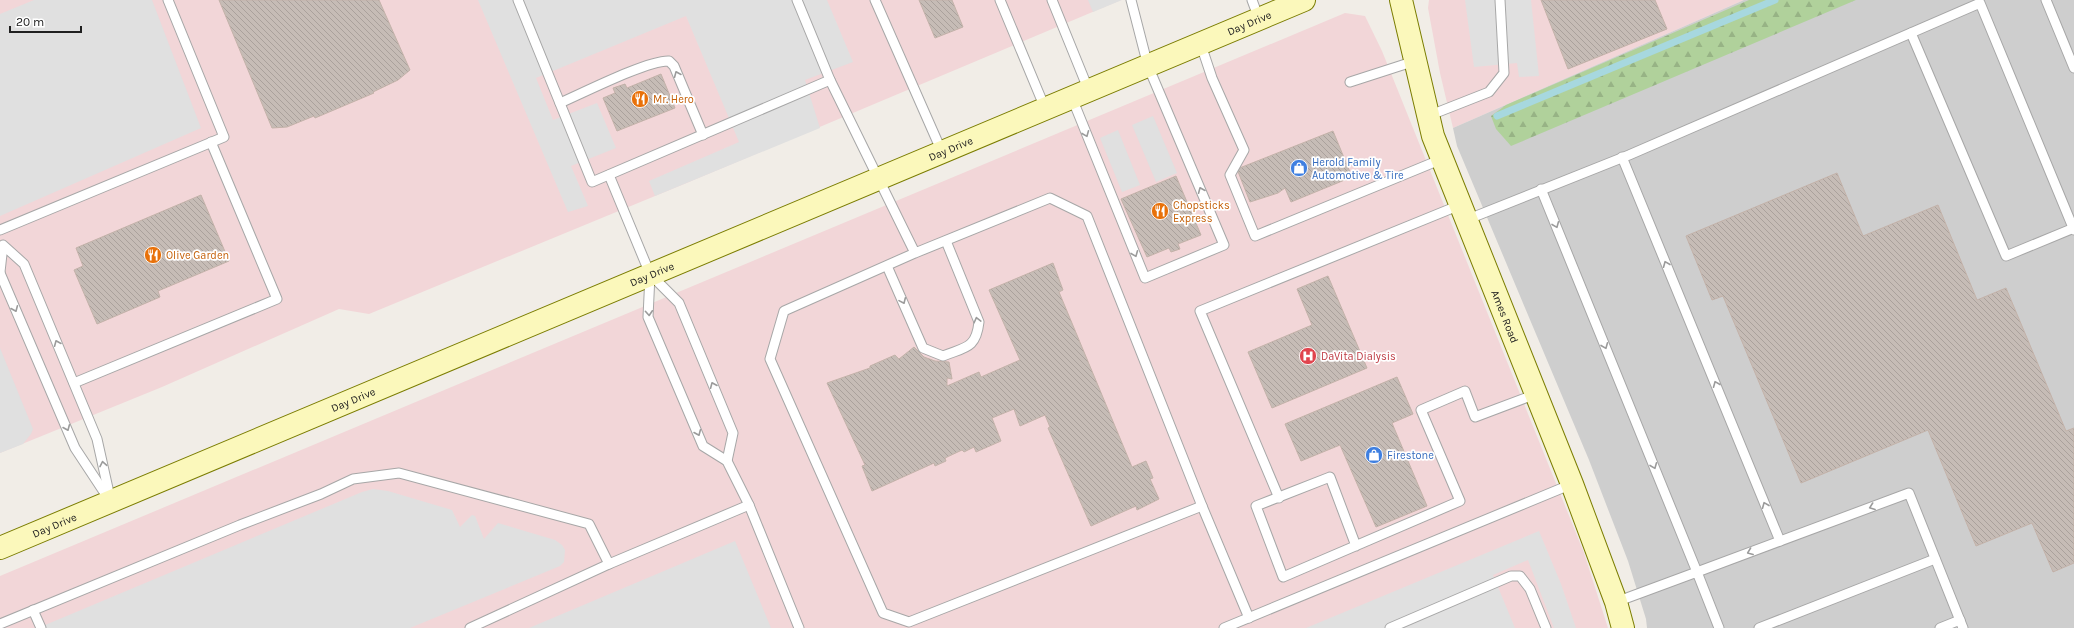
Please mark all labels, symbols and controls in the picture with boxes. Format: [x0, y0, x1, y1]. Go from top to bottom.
scale bar [10, 8, 81, 34]
street label: Day Drive [1225, 8, 1274, 39]
text: 20 m [16, 15, 44, 29]
one-way arrow [673, 70, 681, 77]
restaurant icon: Mr. Hero [630, 89, 650, 109]
place label: Mr. Hero [653, 93, 694, 106]
one-way arrow [1082, 130, 1090, 137]
street label: Day Drive [927, 134, 975, 164]
place label: Herold Family Automotive & Tire [1312, 156, 1404, 182]
shop icon: Herold Family Automotive & Tire [1289, 158, 1309, 178]
one-way arrow [1198, 186, 1206, 194]
place label: Chopsticks Express [1173, 199, 1230, 225]
restaurant icon: Chopsticks Express [1150, 201, 1170, 221]
one-way arrow [1551, 221, 1559, 229]
restaurant icon: Olive Garden [143, 245, 163, 265]
place label: Olive Garden [166, 249, 229, 262]
one-way arrow [1130, 250, 1138, 258]
street label: Day Drive [628, 259, 676, 290]
one-way arrow [1663, 261, 1671, 268]
street label: Ames Road [1488, 288, 1521, 345]
one-way arrow [898, 297, 906, 305]
one-way arrow [11, 305, 19, 312]
one-way arrow [645, 310, 654, 316]
one-way arrow [973, 316, 982, 323]
one-way arrow [54, 339, 62, 347]
one-way arrow [1600, 341, 1608, 349]
hospital icon: DaVita Dialysis [1298, 346, 1318, 366]
place label: DaVita Dialysis [1321, 350, 1396, 363]
one-way arrow [710, 381, 718, 389]
one-way arrow [1712, 381, 1720, 388]
street label: Day Drive [329, 385, 378, 415]
one-way arrow [62, 424, 70, 432]
one-way arrow [693, 430, 701, 437]
shop icon: Firestone [1364, 445, 1384, 465]
place label: Firestone [1387, 449, 1434, 462]
one-way arrow [99, 461, 108, 467]
one-way arrow [1649, 463, 1657, 470]
one-way arrow [1762, 501, 1770, 508]
one-way arrow [1869, 502, 1876, 510]
street label: Day Drive [30, 510, 79, 541]
one-way arrow [1747, 547, 1754, 556]

